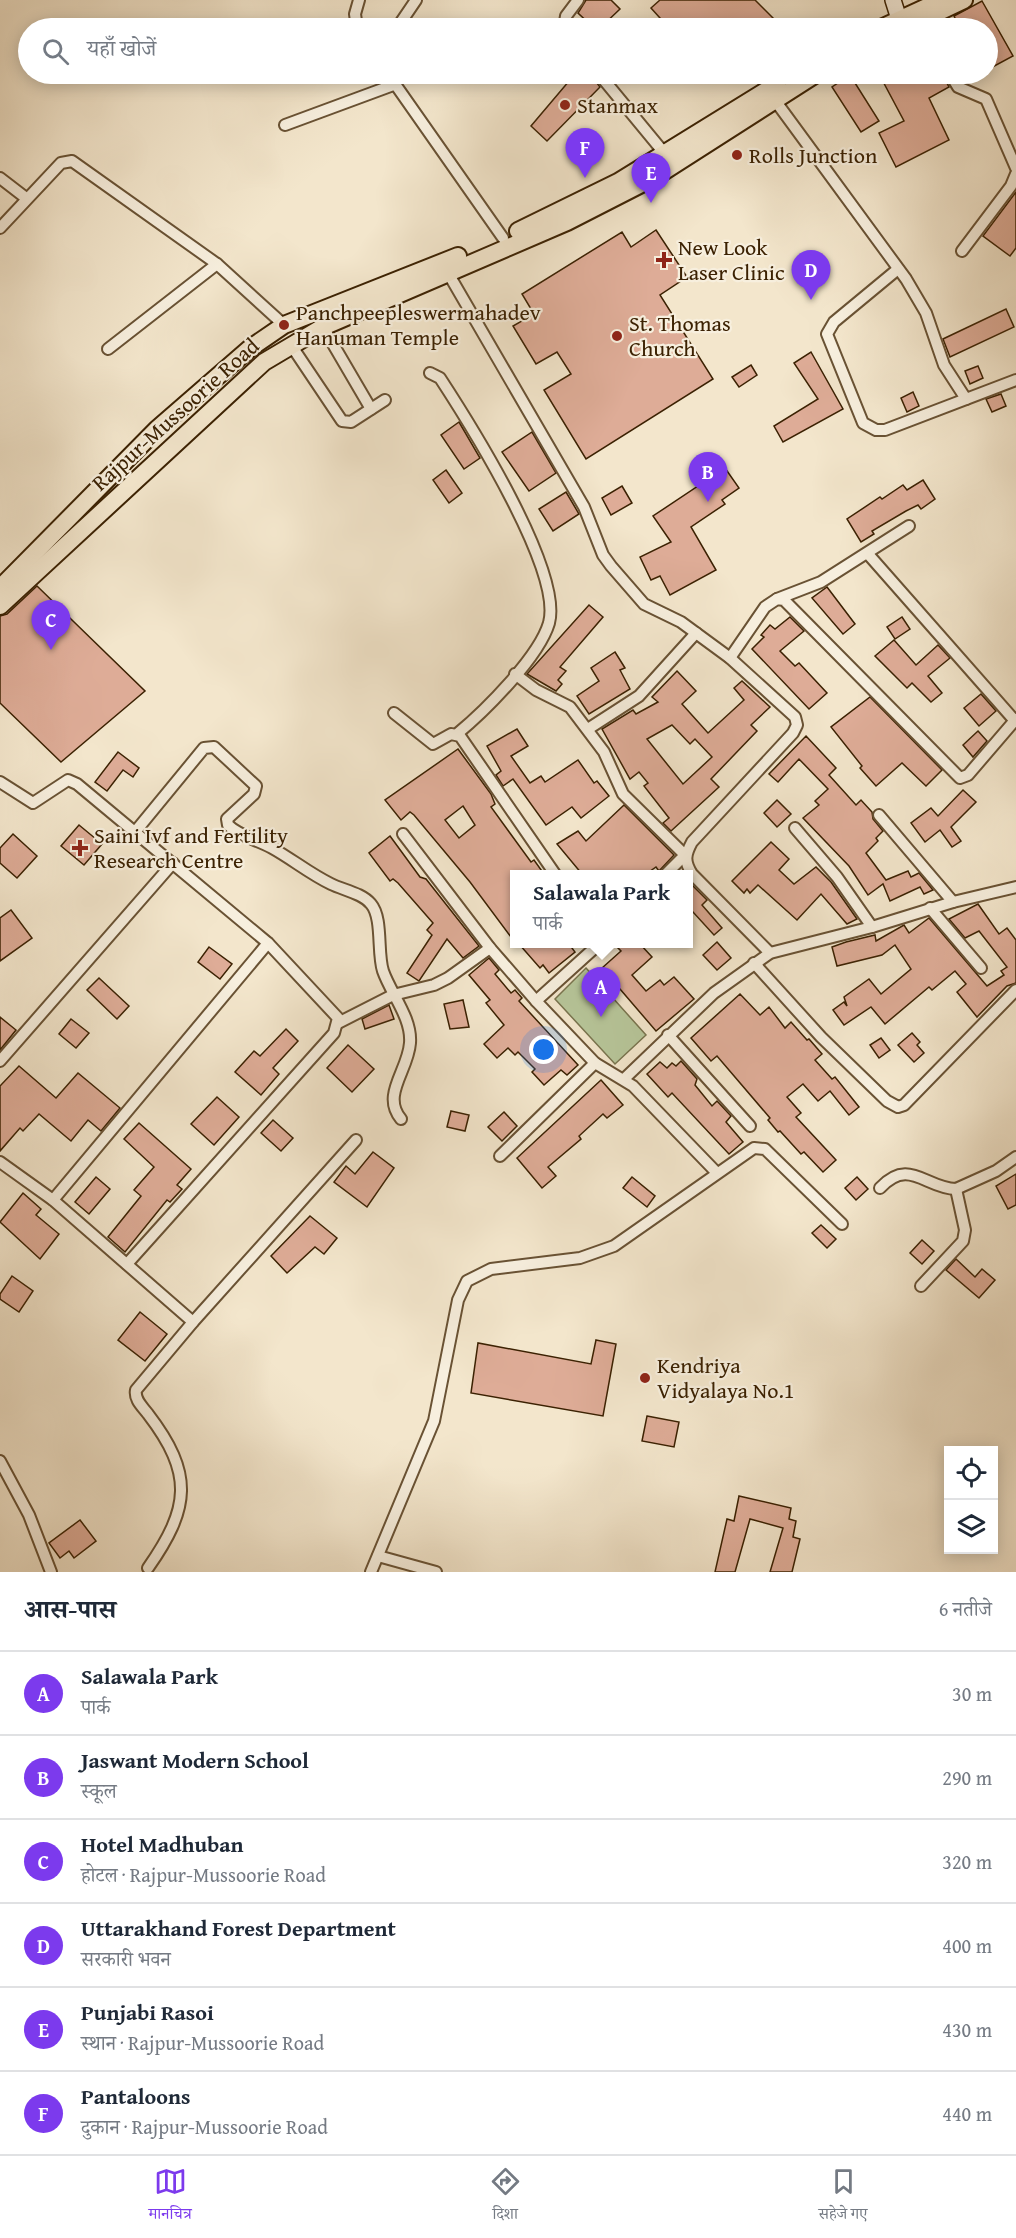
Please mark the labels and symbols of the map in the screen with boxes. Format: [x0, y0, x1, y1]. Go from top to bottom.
place label: Stanmax [577, 89, 659, 121]
marker: Stanmax [558, 98, 572, 112]
pin: F [566, 128, 604, 178]
place label: Rolls Junction [749, 139, 878, 171]
marker: Rolls Junction [730, 148, 744, 162]
pin: E [632, 154, 670, 203]
place label: New Look Laser Clinic [678, 231, 785, 288]
pin: D [792, 250, 830, 300]
marker: New Look Laser Clinic [655, 251, 673, 269]
place label: Panchpeepleswermahadev Hanuman Temple [296, 296, 541, 353]
place label: St. Thomas Church [629, 307, 731, 364]
marker: Panchpeepleswermahadev Hanuman Temple [277, 318, 291, 332]
marker: St. Thomas Church [610, 329, 624, 343]
street label: Rajpur-Mussoorie Road [84, 330, 266, 498]
pin: B [688, 452, 728, 502]
pin: C [32, 600, 70, 650]
place label: Saini Ivf and Fertility Research Centre [94, 819, 288, 876]
marker: Saini Ivf and Fertility Research Centre [71, 839, 89, 857]
pin: A [582, 968, 620, 1017]
your location [529, 1035, 558, 1064]
place label: Kendriya Vidyalaya No.1 [657, 1349, 794, 1406]
marker: Kendriya Vidyalaya No.1 [638, 1371, 652, 1385]

